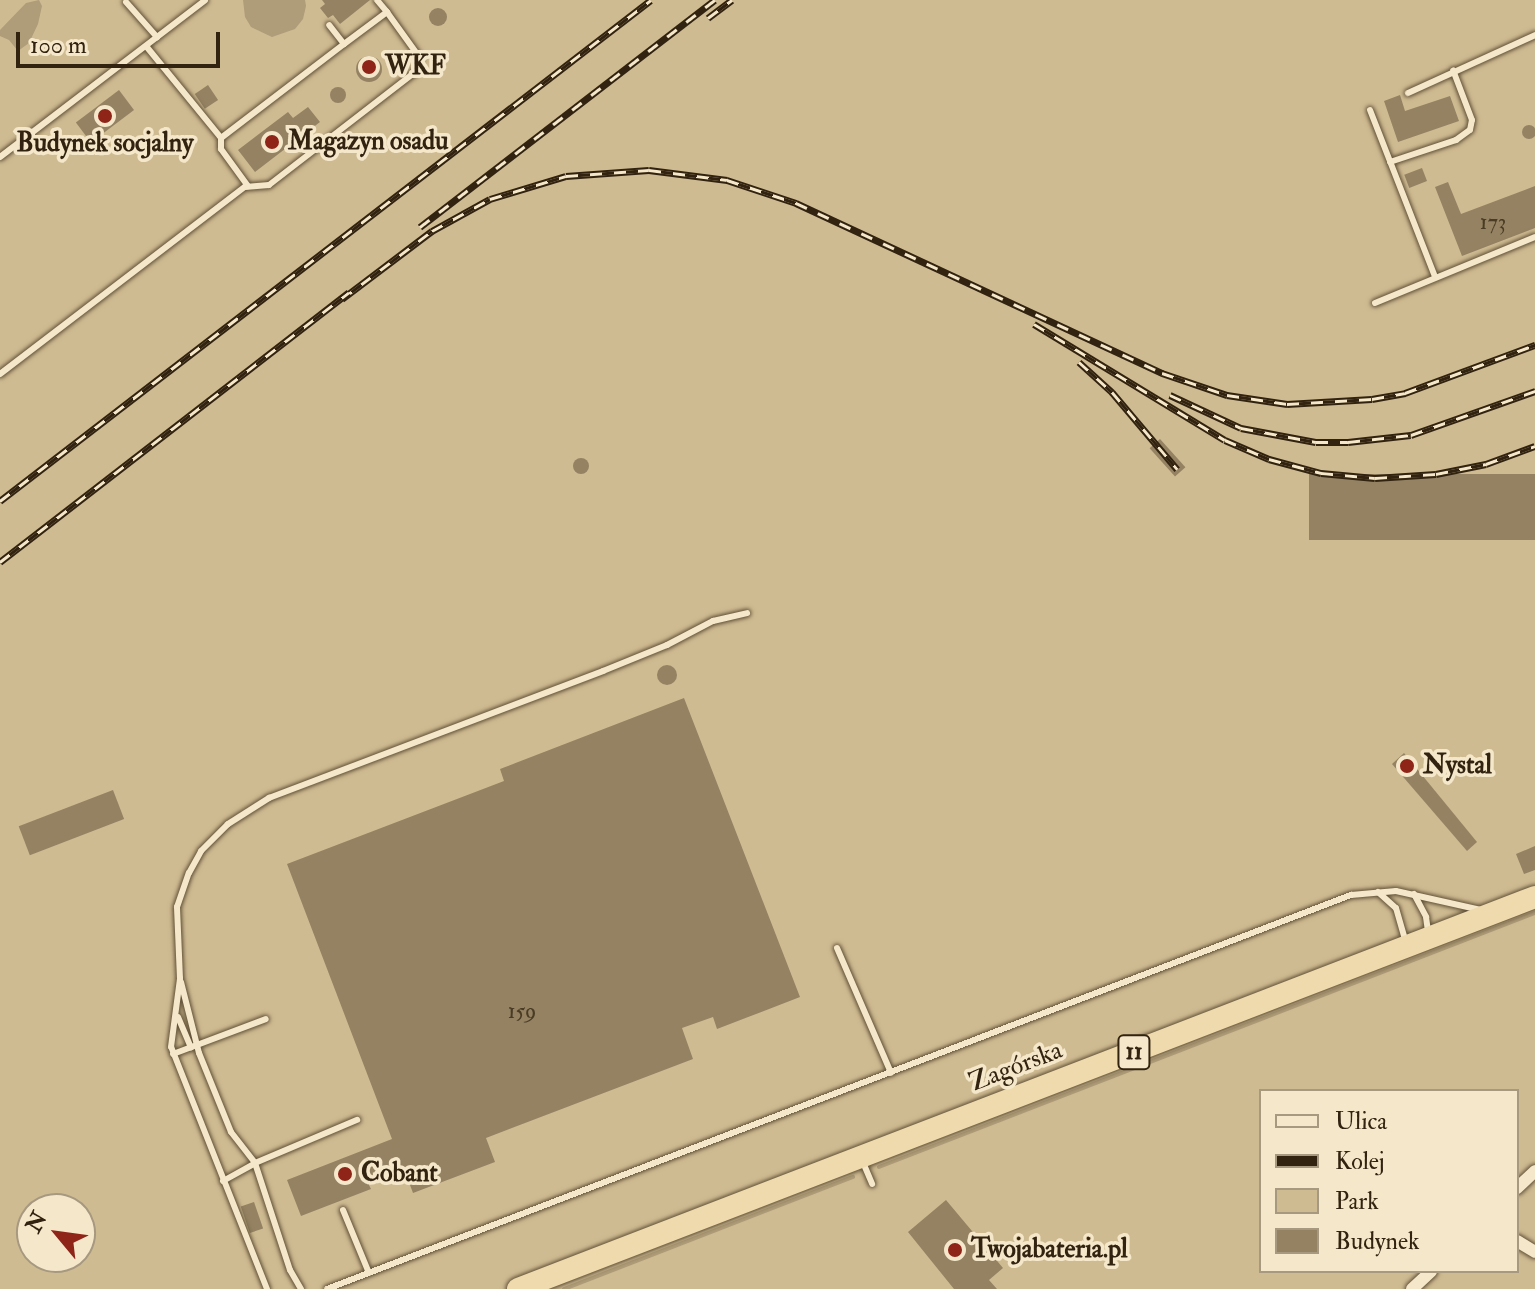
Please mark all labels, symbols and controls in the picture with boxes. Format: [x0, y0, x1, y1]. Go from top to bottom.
scale bar [20, 16, 224, 66]
text: 100 m [30, 30, 87, 61]
place label: WKF [385, 51, 446, 83]
marker: WKF [360, 58, 378, 76]
marker: Budynek socjalny [96, 107, 114, 125]
place label: Magazyn osadu [288, 126, 448, 158]
place label: Budynek socjalny [17, 128, 193, 160]
marker: Magazyn osadu [263, 133, 281, 151]
house number: 173 [1480, 210, 1506, 236]
place label: Nystal [1423, 750, 1492, 782]
marker: Nystal [1398, 757, 1416, 775]
house number: 159 [508, 999, 536, 1025]
road number: 11 [1116, 1032, 1152, 1072]
street label: Zagórska [965, 1035, 1067, 1099]
legend [1259, 1089, 1519, 1273]
text: Ulica [1335, 1106, 1387, 1137]
text: Kolej [1335, 1146, 1384, 1177]
place label: Cobant [361, 1158, 438, 1190]
marker: Cobant [336, 1165, 354, 1183]
text: Park [1335, 1186, 1379, 1217]
north arrow [16, 1193, 96, 1273]
text: N [20, 1207, 54, 1238]
text: Budynek [1335, 1226, 1419, 1257]
place label: Twojabateria.pl [971, 1234, 1128, 1266]
marker: Twojabateria.pl [946, 1241, 964, 1259]

